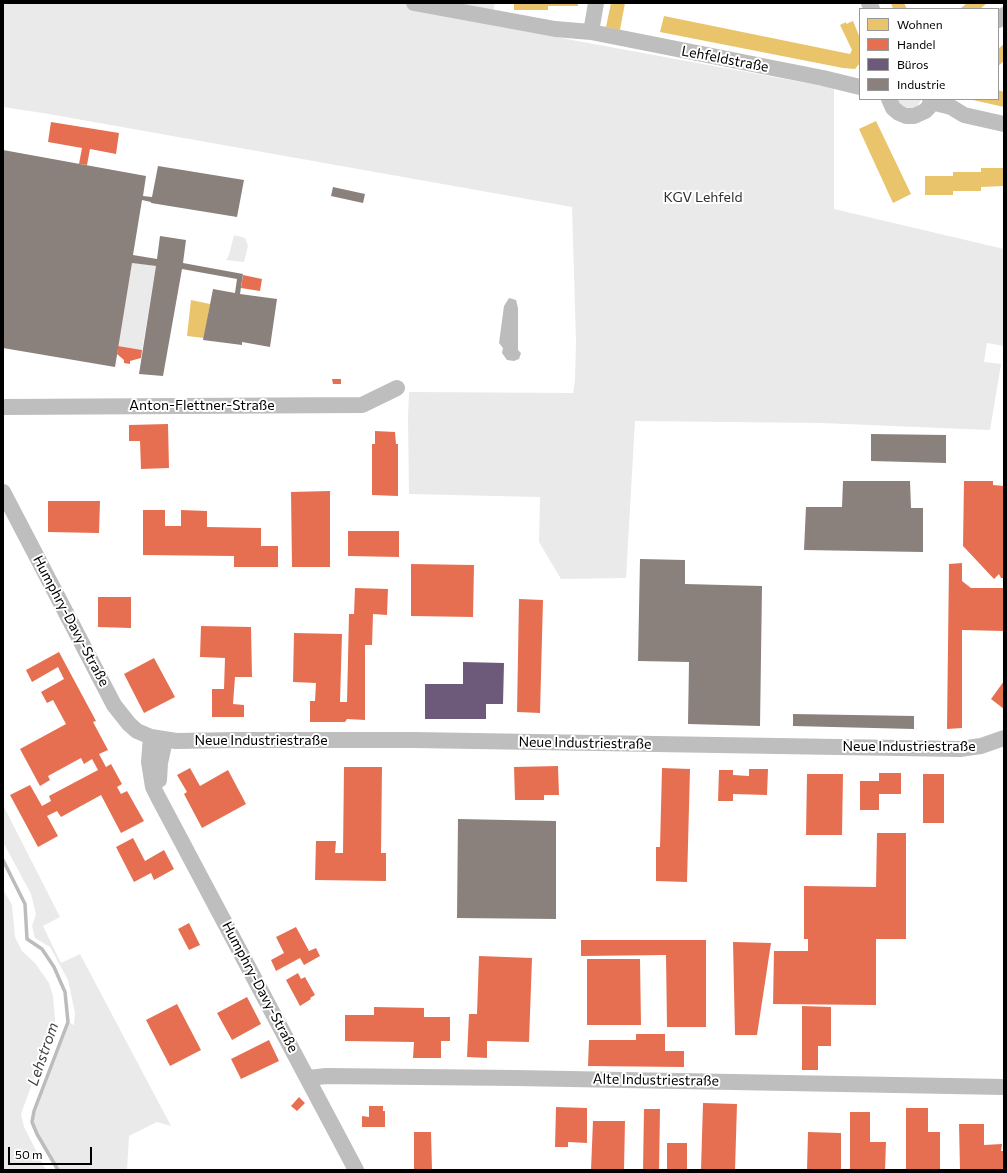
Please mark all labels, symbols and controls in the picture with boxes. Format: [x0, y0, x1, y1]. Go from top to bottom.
legend [859, 8, 999, 100]
text: Wohnen [897, 17, 943, 31]
text: Handel [897, 37, 935, 51]
street label: Lehfeldstraße [680, 42, 770, 76]
text: Büros [897, 57, 929, 71]
text: Industrie [897, 77, 945, 91]
park label: KGV Lehfeld [663, 189, 743, 205]
street label: Anton-Flettner-Straße [129, 397, 275, 413]
street label: Humphry-Davy-Straße [29, 553, 113, 689]
street label: Neue Industriestraße [194, 732, 328, 748]
street label: Neue Industriestraße [518, 733, 652, 753]
street label: Neue Industriestraße [842, 738, 976, 754]
street label: Humphry-Davy-Straße [218, 919, 302, 1055]
water label: Lehstrom [24, 1020, 62, 1088]
street label: Alte Industriestraße [593, 1071, 719, 1089]
scale bar [10, 1139, 94, 1165]
text: 50 m [15, 1147, 43, 1161]

